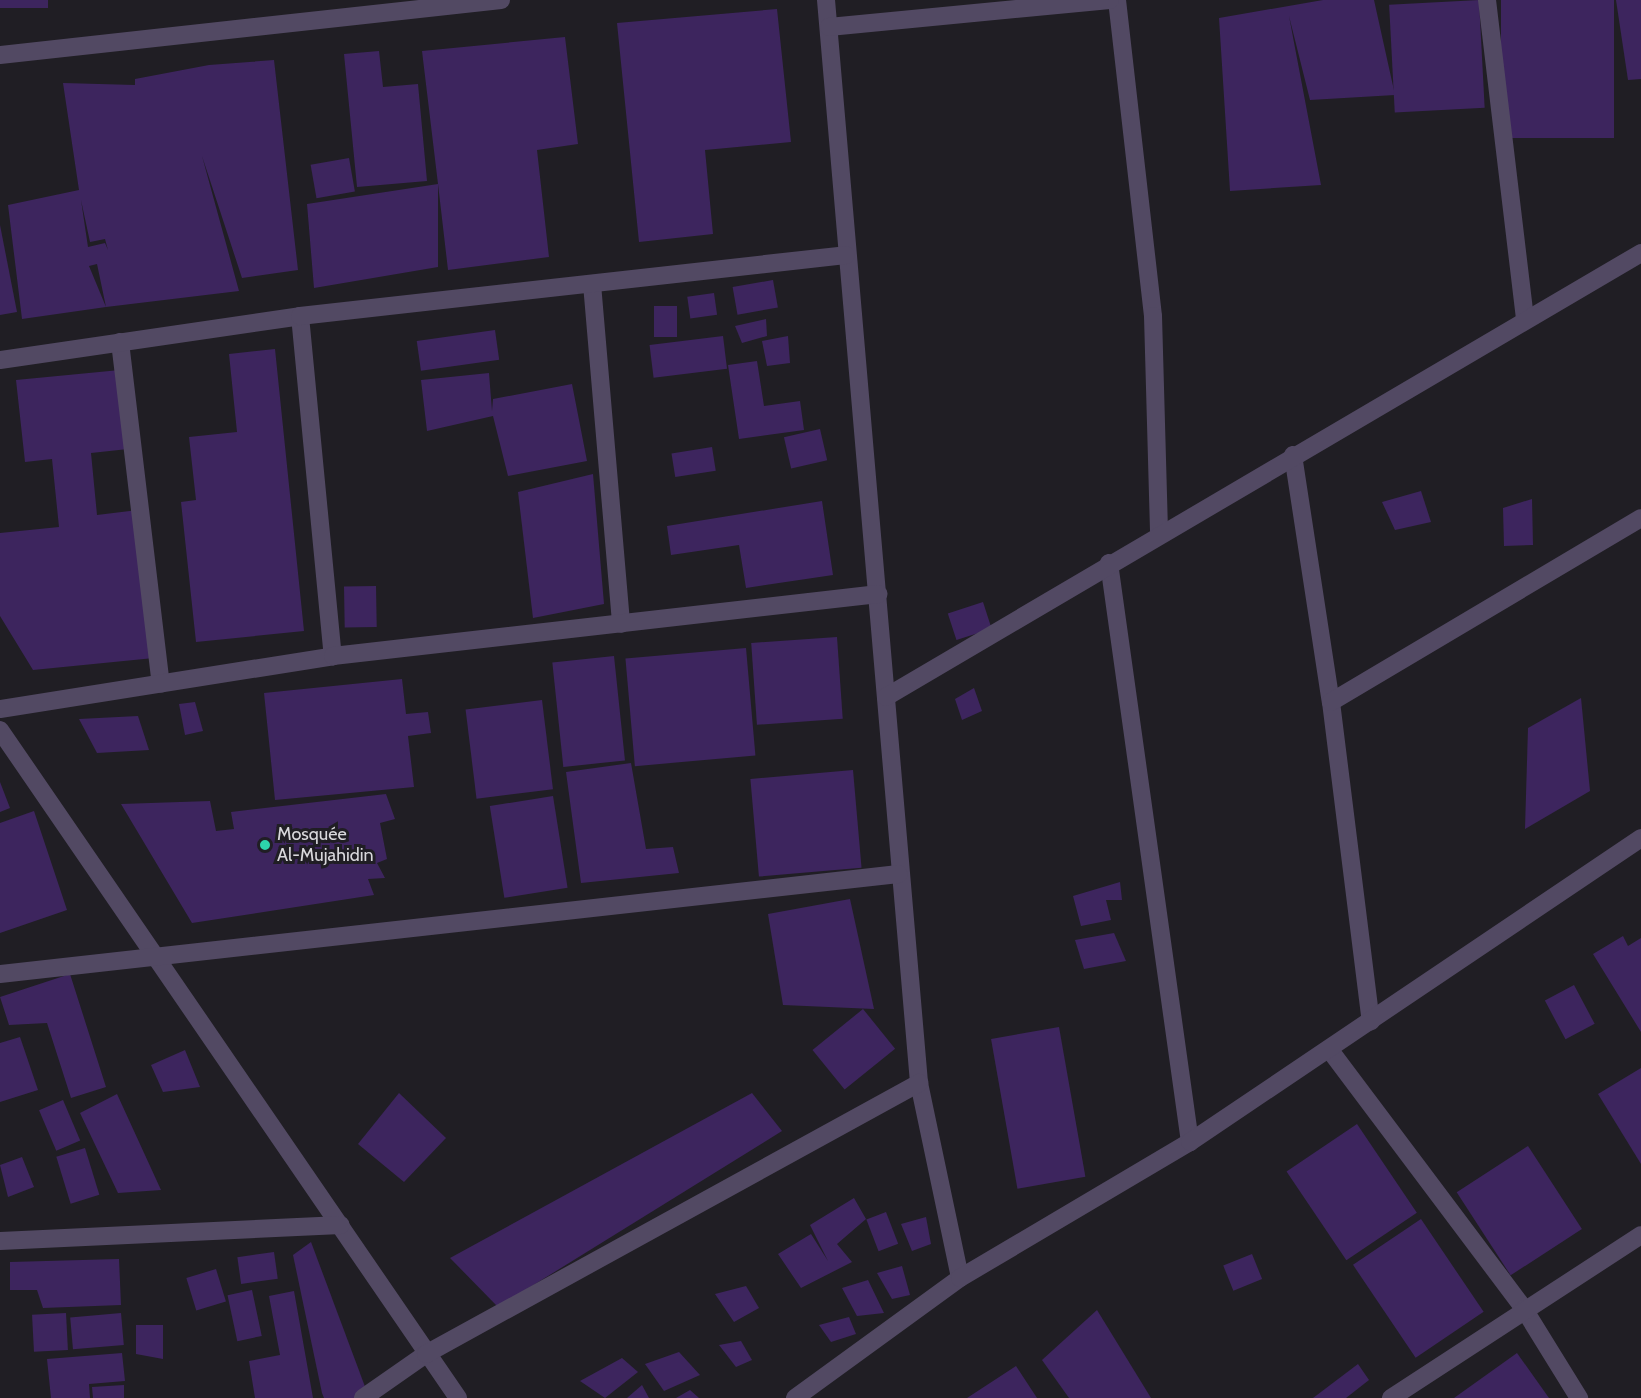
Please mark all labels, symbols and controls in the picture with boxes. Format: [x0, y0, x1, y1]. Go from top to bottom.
place label: Mosquée Al-Mujahidin [277, 824, 374, 866]
marker: Mosquée Al-Mujahidin [258, 838, 272, 852]

